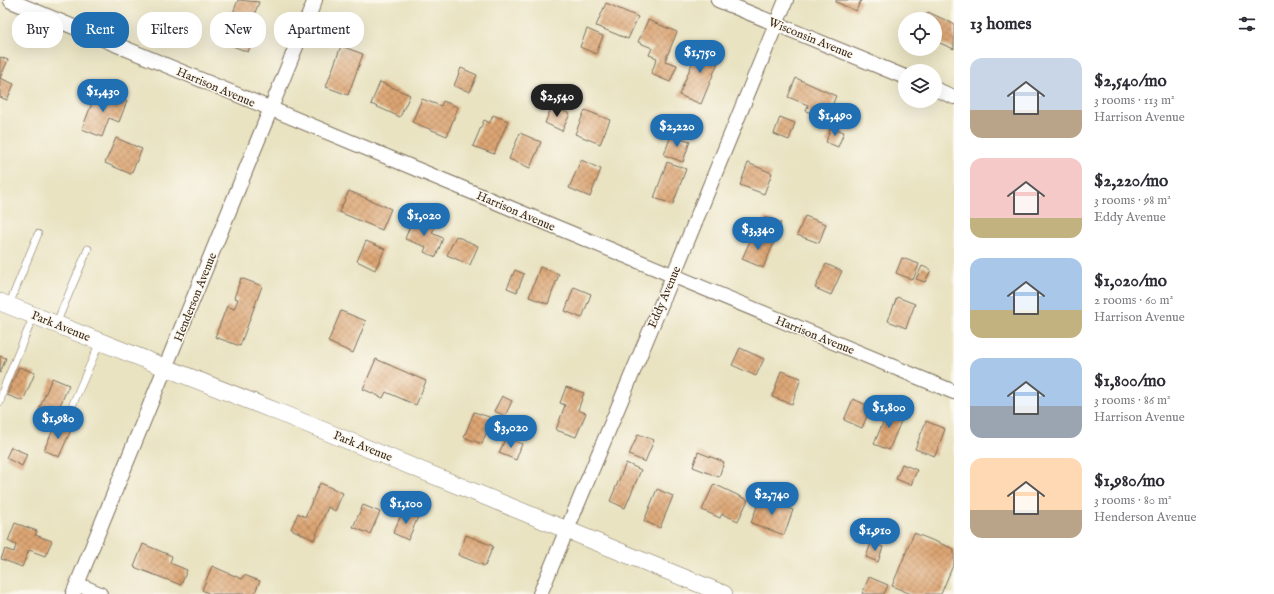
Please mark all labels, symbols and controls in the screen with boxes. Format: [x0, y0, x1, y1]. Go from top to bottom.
chip: Buy [12, 12, 63, 48]
chip: Rent [71, 12, 129, 48]
chip: Filters [137, 12, 202, 48]
chip: New [210, 12, 266, 48]
chip: Apartment [274, 12, 364, 48]
map controls [898, 12, 942, 108]
button: locate [898, 12, 942, 56]
icon: filters [1236, 13, 1258, 35]
text: 13 homes [970, 14, 1031, 35]
street label: Wisconsin Avenue [766, 15, 856, 62]
pin: $1,750 [667, 40, 733, 74]
text: $1,750 [684, 44, 716, 61]
street label: Harrison Avenue [174, 64, 258, 111]
button: layers [898, 64, 942, 108]
text: $2,540/mo [1094, 71, 1167, 92]
icon: home [1002, 74, 1050, 122]
pin: $1,430 [70, 79, 136, 113]
text: $1,430 [86, 83, 120, 100]
pin: $2,540 [524, 84, 590, 118]
text: $2,540 [540, 88, 574, 105]
text: 3 rooms · 113 m² [1094, 92, 1175, 109]
pin: $1,490 [802, 103, 868, 137]
text: $1,490 [818, 107, 852, 124]
text: Harrison Avenue [1094, 109, 1185, 126]
pin: $2,220 [644, 114, 710, 148]
text: $2,220 [659, 118, 695, 135]
text: $2,220/mo [1094, 171, 1168, 192]
icon: home [1002, 174, 1050, 222]
street label: Harrison Avenue [474, 188, 558, 235]
text: 3 rooms · 98 m² [1094, 192, 1171, 209]
pin: $1,020 [391, 203, 457, 237]
text: $1,020 [407, 207, 441, 224]
text: Eddy Avenue [1094, 209, 1166, 226]
pin: $3,340 [725, 217, 791, 251]
text: $3,340 [741, 221, 775, 238]
street label: Henderson Avenue [171, 250, 220, 344]
street label: Eddy Avenue [645, 263, 684, 331]
text: $1,020/mo [1094, 271, 1167, 292]
icon: home [1002, 274, 1050, 322]
text: 2 rooms · 60 m² [1094, 292, 1173, 309]
street label: Park Avenue [29, 308, 93, 345]
text: Harrison Avenue [1094, 309, 1185, 326]
street label: Harrison Avenue [773, 313, 857, 358]
text: $1,800/mo [1094, 371, 1166, 392]
icon: home [1002, 374, 1050, 422]
text: 3 rooms · 86 m² [1094, 392, 1171, 409]
pin: $1,800 [856, 395, 922, 429]
text: $1,800 [872, 399, 906, 416]
pin: $1,980 [25, 406, 91, 440]
text: Harrison Avenue [1094, 409, 1185, 426]
text: $1,980 [42, 410, 74, 427]
pin: $3,020 [478, 415, 544, 449]
text: $3,020 [494, 419, 528, 436]
street label: Park Avenue [331, 428, 395, 465]
text: $1,980/mo [1094, 471, 1165, 492]
icon: home [1002, 474, 1050, 522]
pin: $2,740 [739, 482, 805, 516]
text: $2,740 [755, 486, 789, 503]
pin: $1,100 [373, 491, 439, 525]
text: 3 rooms · 80 m² [1094, 492, 1172, 509]
text: $1,100 [389, 495, 423, 512]
text: Henderson Avenue [1094, 509, 1197, 526]
pin: $1,910 [842, 518, 908, 552]
text: $1,910 [859, 522, 891, 539]

